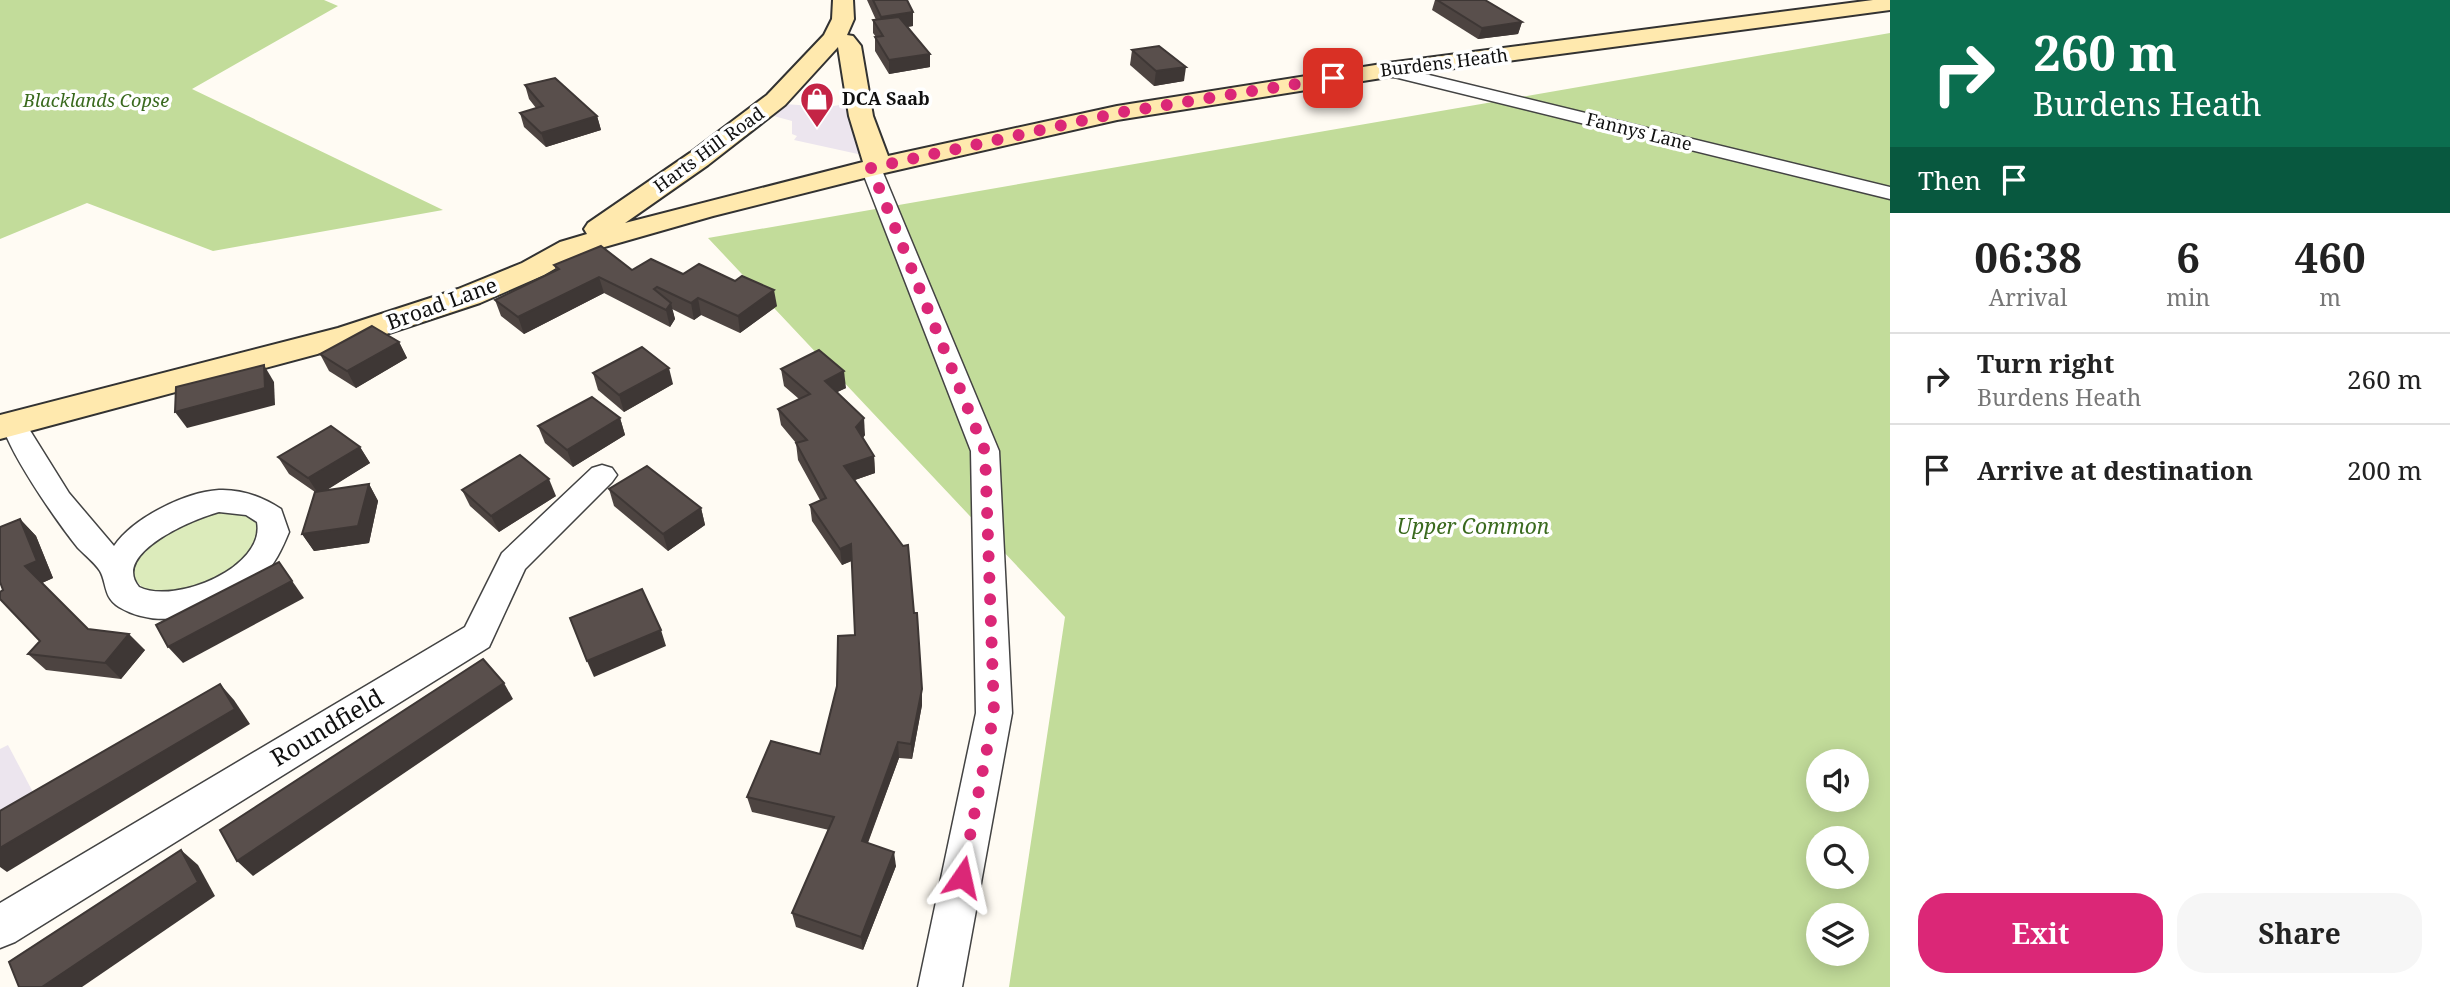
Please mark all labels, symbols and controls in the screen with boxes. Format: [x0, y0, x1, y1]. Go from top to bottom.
text: 260 m [2033, 19, 2177, 85]
icon: right [1918, 28, 2009, 119]
street label: Burdens Heath [1379, 42, 1509, 82]
pin [1303, 48, 1363, 108]
icon: arrive [1314, 59, 1352, 97]
shop icon: DCA Saab [798, 80, 836, 129]
text: Burdens Heath [2033, 82, 2262, 125]
place label: DCA Saab [842, 86, 930, 110]
park label: Blacklands Copse [22, 88, 169, 112]
street label: Harts Hill Road [648, 101, 769, 197]
street label: Fannys Lane [1584, 106, 1695, 156]
icon: arrive [1995, 161, 2033, 199]
text: Then [1918, 162, 1981, 198]
text: 06:38 [1974, 228, 2082, 285]
text: 6 [2176, 228, 2200, 285]
text: 460 [2294, 228, 2366, 285]
street label: Broad Lane [383, 270, 501, 336]
text: Arrival [1989, 281, 2067, 313]
text: min [2166, 281, 2210, 313]
text: m [2319, 281, 2341, 313]
text: Turn right [1977, 345, 2114, 381]
icon: right [1918, 360, 1956, 398]
text: 260 m [2347, 361, 2422, 397]
text: Burdens Heath [1977, 381, 2141, 413]
icon: arrive [1918, 451, 1956, 489]
text: Arrive at destination [1977, 452, 2253, 488]
text: 200 m [2347, 452, 2422, 488]
park label: Upper Common [1397, 512, 1550, 540]
street label: Roundfield [264, 680, 389, 773]
map controls [1806, 749, 1869, 966]
button: sound [1806, 749, 1869, 812]
button: search [1806, 826, 1869, 889]
position arrow [925, 840, 999, 914]
button: Exit [1918, 893, 2163, 973]
button: Share [2177, 893, 2422, 973]
button: layers [1806, 903, 1869, 966]

